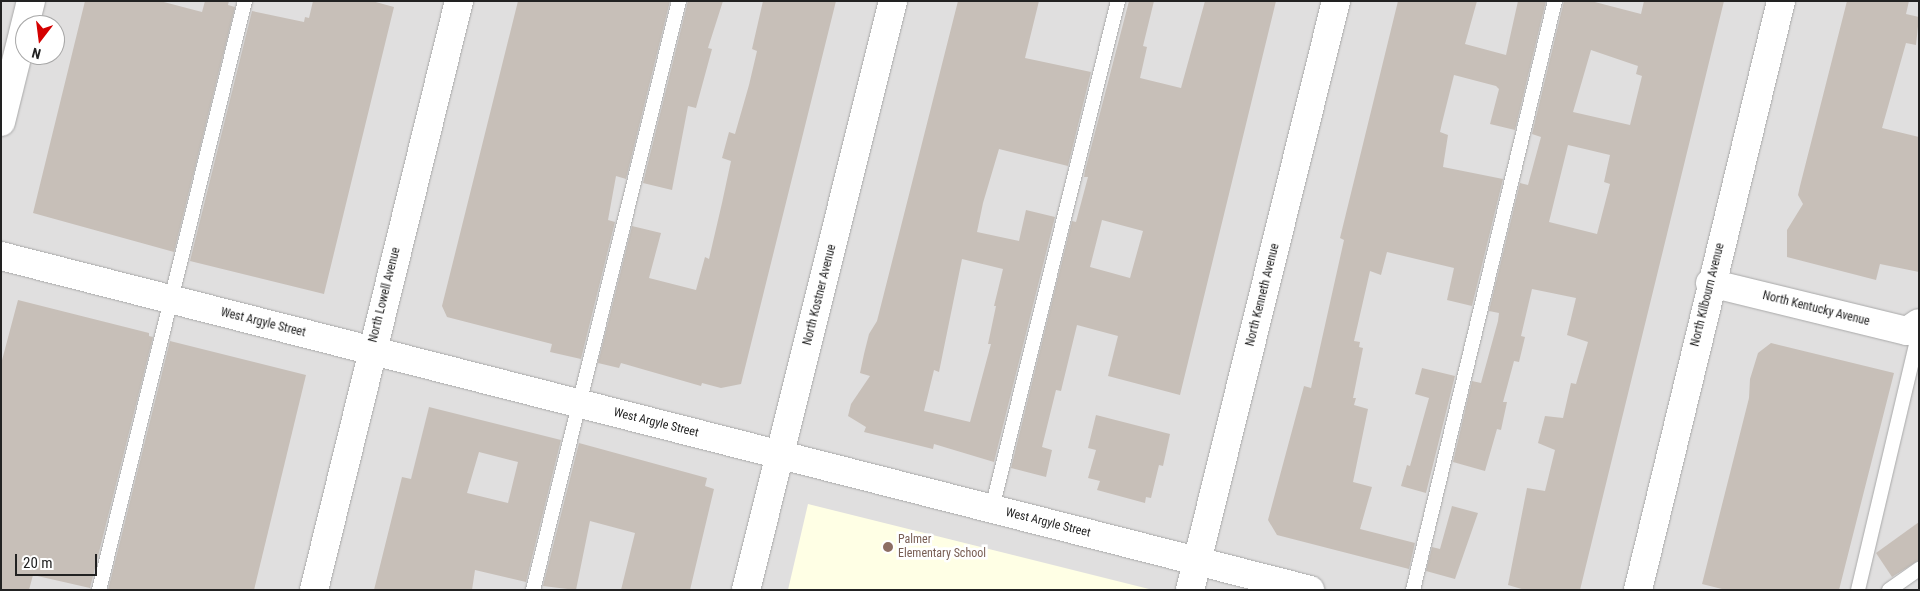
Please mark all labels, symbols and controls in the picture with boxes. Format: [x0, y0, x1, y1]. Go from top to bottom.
north arrow [15, 15, 65, 65]
text: N [30, 45, 43, 62]
street label: North Kenneth Avenue [1243, 242, 1283, 348]
street label: North Kilbourn Avenue [1688, 242, 1728, 348]
street label: North Kostner Avenue [801, 243, 839, 347]
street label: North Lowell Avenue [366, 246, 404, 344]
street label: North Kentucky Avenue [1761, 289, 1871, 329]
street label: West Argyle Street [219, 305, 307, 341]
street label: West Argyle Street [612, 405, 700, 441]
street label: West Argyle Street [1004, 505, 1092, 541]
place label: Palmer Elementary School [898, 533, 986, 561]
marker: Palmer Elementary School [882, 541, 894, 553]
scale bar [18, 544, 100, 576]
text: 20 m [23, 554, 53, 572]

